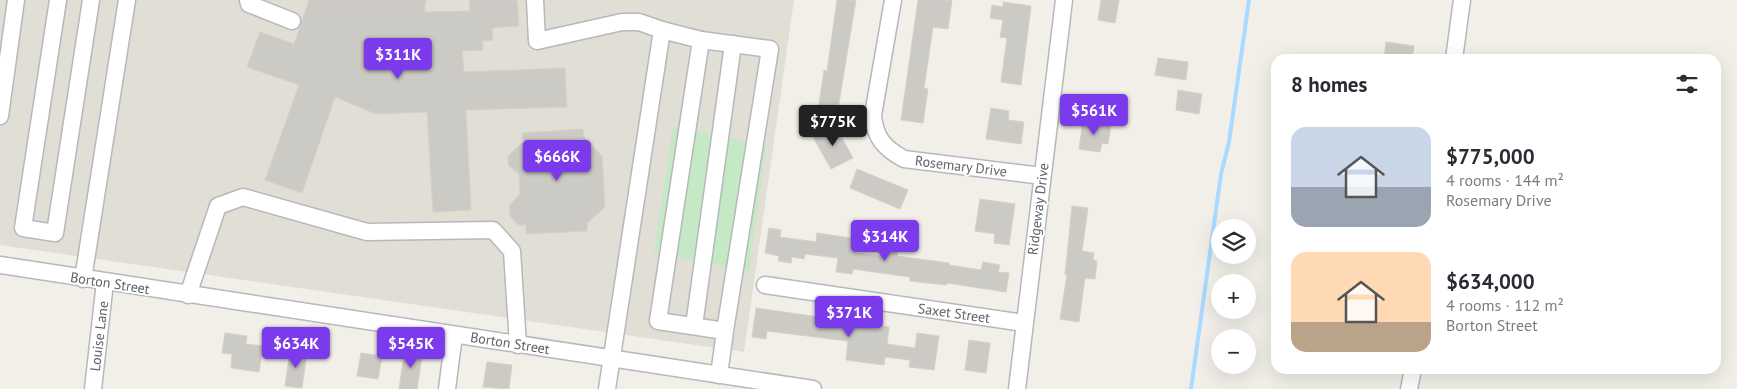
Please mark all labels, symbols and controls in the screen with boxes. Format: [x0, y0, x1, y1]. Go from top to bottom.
pin: $311K [363, 38, 433, 80]
text: $311K [375, 44, 421, 64]
icon: filters [1673, 70, 1701, 98]
text: 8 homes [1291, 71, 1367, 98]
pin: $561K [1059, 94, 1129, 136]
text: $561K [1071, 100, 1117, 120]
pin: $775K [798, 104, 868, 147]
text: $775K [810, 111, 856, 131]
pin: $666K [522, 140, 592, 182]
text: $775,000 [1446, 143, 1535, 170]
text: $666K [534, 146, 580, 166]
icon: home [1331, 147, 1391, 207]
street label: Rosemary Drive [914, 151, 1008, 181]
street label: Ridgeway Drive [1023, 162, 1053, 256]
text: 4 rooms · 144 m² [1446, 170, 1564, 190]
text: Rosemary Drive [1446, 190, 1552, 210]
map controls [1211, 219, 1256, 374]
button: layers [1211, 219, 1256, 264]
pin: $314K [850, 220, 920, 262]
text: $314K [862, 226, 908, 246]
street label: Borton Street [69, 268, 151, 298]
text: $634,000 [1446, 268, 1535, 295]
icon: home [1331, 272, 1391, 332]
button: + [1211, 274, 1256, 319]
text: 4 rooms · 112 m² [1446, 295, 1564, 315]
pin: $371K [814, 296, 884, 338]
street label: Saxet Street [917, 299, 991, 327]
street label: Louise Lane [86, 300, 112, 372]
text: $371K [826, 302, 872, 322]
text: Borton Street [1446, 315, 1538, 335]
pin: $634K [261, 326, 331, 369]
pin: $545K [376, 326, 446, 369]
street label: Borton Street [469, 328, 551, 358]
button: − [1211, 329, 1256, 374]
text: $634K [273, 333, 319, 353]
text: $545K [388, 333, 434, 353]

